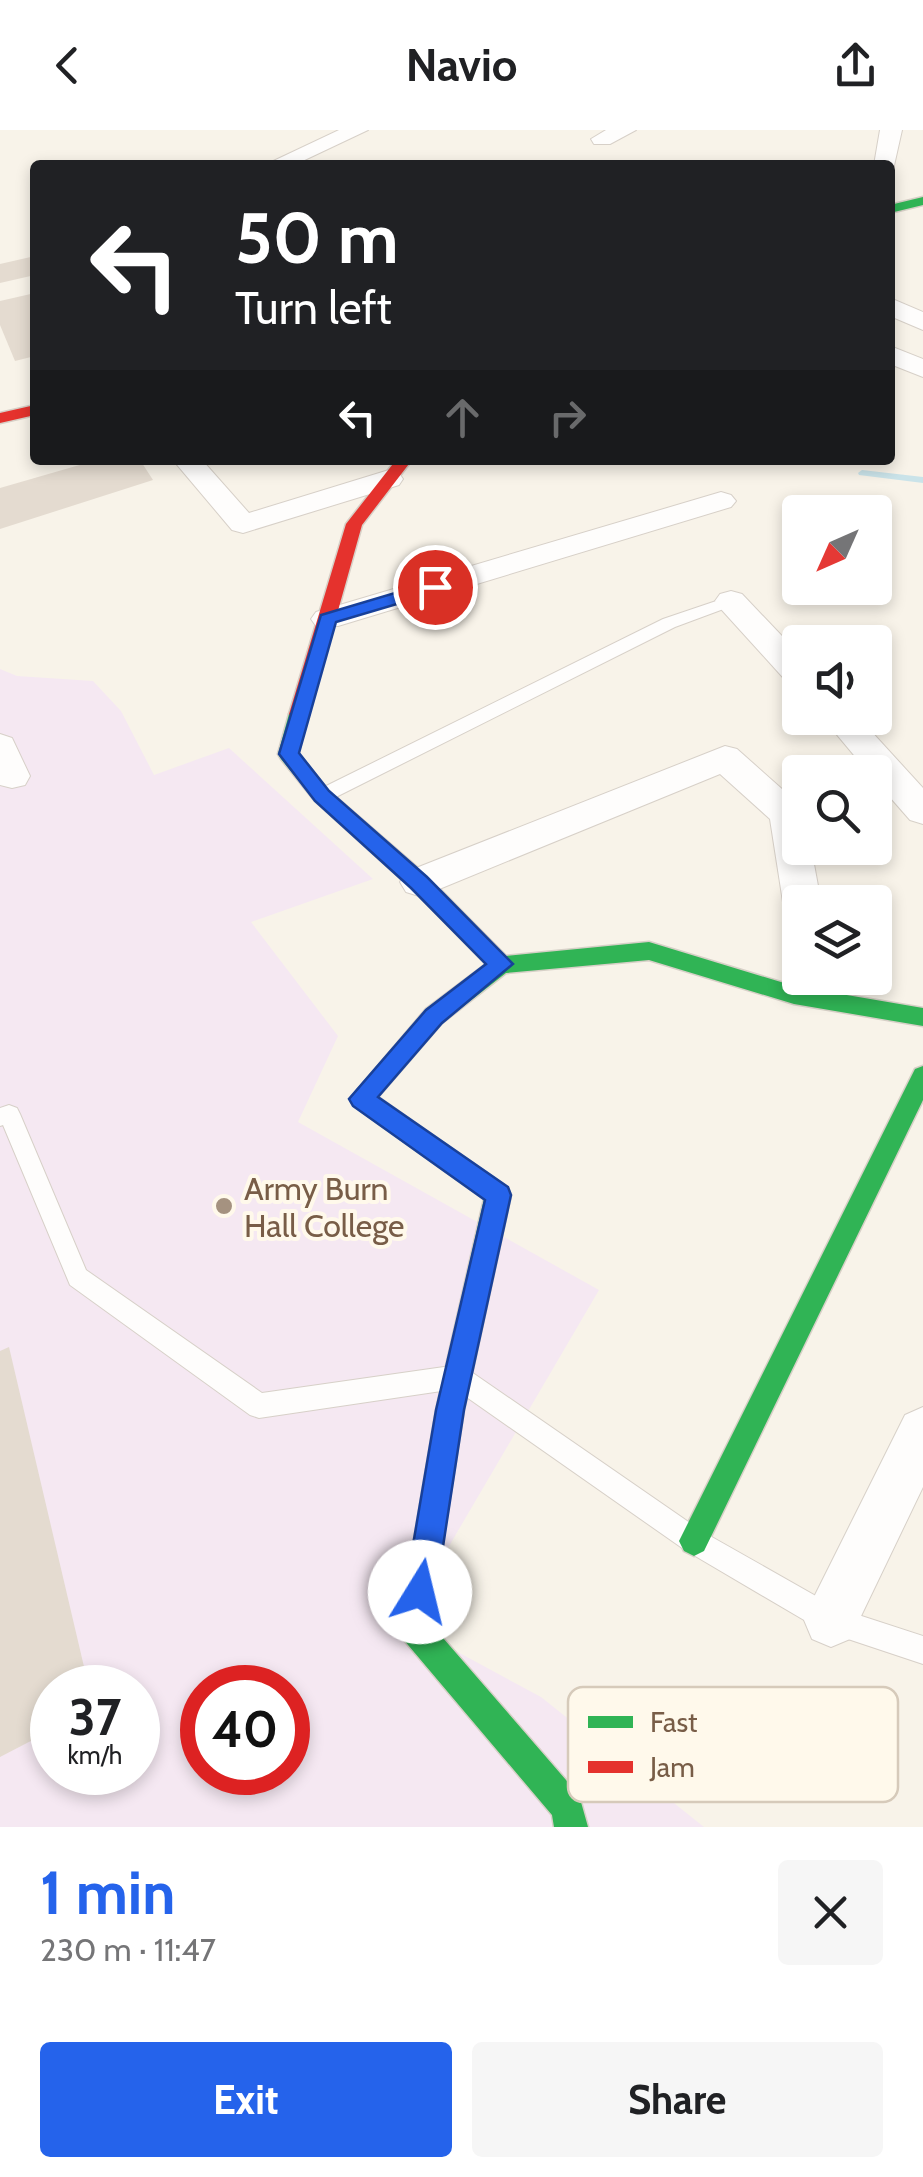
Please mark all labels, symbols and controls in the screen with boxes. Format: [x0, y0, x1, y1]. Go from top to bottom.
icon: back [40, 38, 95, 93]
text: Navio [406, 38, 517, 92]
icon: share [828, 38, 883, 93]
text: 50 m [235, 195, 399, 281]
icon: left [70, 200, 200, 330]
text: Turn left [235, 281, 392, 335]
icon: left [330, 390, 385, 445]
icon: ahead [435, 390, 490, 445]
icon: right [540, 390, 595, 445]
north arrow [782, 495, 892, 605]
map controls [782, 495, 892, 995]
pin [393, 545, 478, 630]
icon: arrive [408, 560, 463, 615]
button: sound [782, 625, 892, 735]
button: search [782, 755, 892, 865]
button: layers [782, 885, 892, 995]
place label: Army Burn Hall College [244, 1169, 404, 1245]
marker: Army Burn Hall College [213, 1195, 235, 1217]
position arrow [368, 1540, 472, 1644]
speed limit sign: 40 [180, 1665, 310, 1795]
text: 37 [69, 1687, 121, 1748]
legend [568, 1687, 898, 1802]
text: Fast [650, 1705, 698, 1739]
text: km/h [68, 1740, 122, 1770]
text: Jam [649, 1750, 695, 1784]
text: 1 min [40, 1856, 175, 1929]
button: close [778, 1860, 883, 1965]
text: 230 m · 11:47 [40, 1930, 216, 1969]
button: Exit [40, 2042, 452, 2157]
button: Share [472, 2042, 883, 2157]

